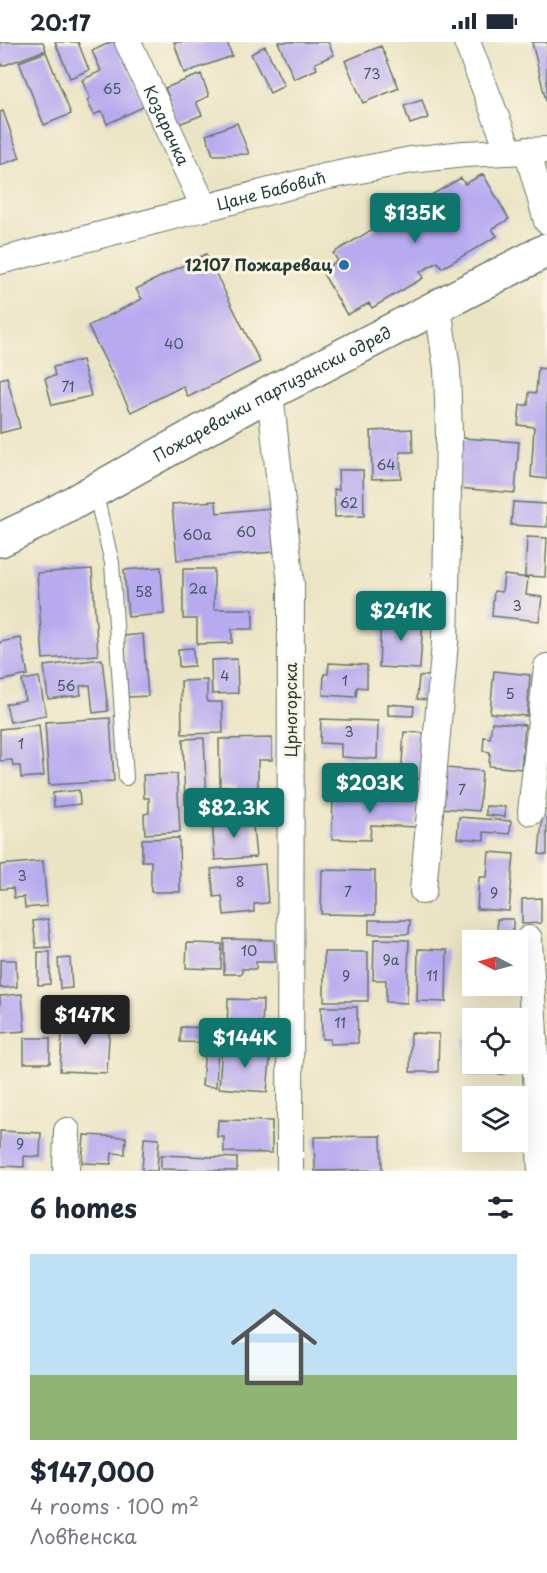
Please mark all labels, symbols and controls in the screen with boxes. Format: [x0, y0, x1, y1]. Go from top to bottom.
text: 20:17 [30, 5, 91, 38]
house number: 73 [364, 63, 380, 84]
house number: 65 [103, 78, 121, 99]
street label: Козарачка [139, 81, 196, 169]
street label: Цане Бабовић [214, 164, 328, 215]
pin: $135K [373, 193, 457, 244]
text: $135K [384, 197, 446, 227]
place label: 12107 Пожаревац [185, 252, 333, 276]
marker: 12107 Пожаревац [337, 258, 351, 272]
street label: Пожаревачки партизански одред [148, 319, 395, 467]
house number: 40 [164, 333, 184, 354]
house number: 71 [61, 376, 75, 397]
house number: 64 [376, 454, 396, 475]
house number: 62 [340, 492, 358, 513]
house number: 60 [236, 521, 256, 542]
house number: 60a [183, 524, 212, 545]
house number: 2a [189, 578, 207, 599]
house number: 58 [135, 581, 153, 602]
pin: $241K [359, 591, 443, 642]
text: $241K [370, 595, 432, 625]
house number: 3 [512, 595, 522, 616]
street label: Црногорска [278, 663, 302, 757]
house number: 4 [220, 665, 230, 686]
house number: 1 [342, 670, 348, 691]
house number: 56 [57, 675, 76, 696]
house number: 5 [505, 683, 515, 704]
house number: 3 [344, 721, 354, 742]
house number: 1 [18, 733, 24, 754]
pin: $203K [328, 763, 412, 814]
text: $203K [336, 767, 404, 797]
house number: 7 [458, 779, 466, 800]
pin: $82.3K [185, 788, 283, 839]
text: $82.3K [198, 792, 270, 822]
house number: 3 [17, 865, 27, 886]
house number: 8 [236, 871, 244, 892]
house number: 7 [344, 881, 352, 902]
house number: 9 [490, 882, 498, 903]
north arrow [462, 930, 528, 996]
map controls [462, 930, 528, 1152]
house number: 10 [241, 940, 257, 961]
house number: 9a [383, 949, 400, 970]
house number: 9 [342, 965, 350, 986]
house number: 11 [426, 965, 438, 986]
pin: $147K [43, 995, 127, 1046]
text: $147K [55, 999, 115, 1029]
button: locate [462, 1008, 528, 1074]
house number: 11 [334, 1012, 346, 1033]
pin: $144K [203, 1018, 287, 1069]
text: $144K [213, 1022, 277, 1052]
button: layers [462, 1086, 528, 1152]
house number: 9 [16, 1133, 24, 1154]
text: 6 homes [30, 1188, 137, 1227]
icon: filters [484, 1191, 517, 1224]
icon: home [220, 1293, 328, 1401]
text: $147,000 [30, 1452, 154, 1491]
text: 4 rooms · 100 m² [30, 1491, 199, 1521]
text: Ловћенска [30, 1521, 137, 1551]

